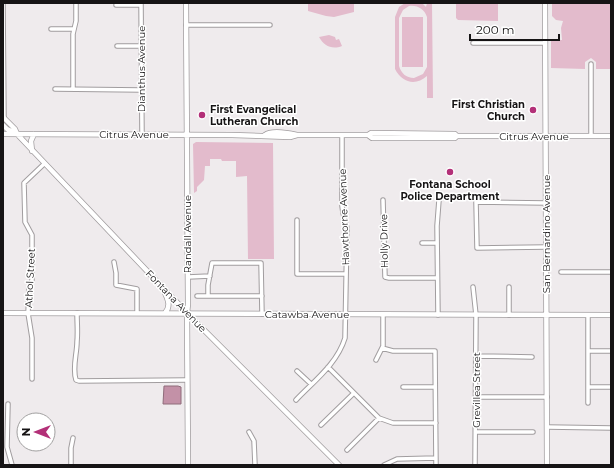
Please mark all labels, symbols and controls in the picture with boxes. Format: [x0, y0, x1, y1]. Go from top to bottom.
scale bar [470, 16, 559, 42]
text: 200 m [476, 22, 515, 37]
street label: Dianthus Avenue [135, 26, 148, 112]
place label: First Christian Church [452, 98, 525, 123]
place label: First Evangelical Lutheran Church [210, 103, 298, 128]
marker: First Christian Church [528, 105, 538, 115]
marker: First Evangelical Lutheran Church [197, 110, 207, 120]
street label: Citrus Avenue [99, 128, 169, 141]
street label: Citrus Avenue [499, 130, 569, 143]
marker: Fontana School Police Department [445, 167, 455, 177]
street label: Hawthorne Avenue [336, 168, 352, 266]
street label: San Bernardino Avenue [540, 175, 553, 293]
place label: Fontana School Police Department [400, 178, 500, 203]
street label: Randall Avenue [181, 195, 194, 273]
street label: Holly Drive [377, 214, 391, 268]
street label: Athol Street [22, 248, 38, 308]
street label: Fontana Avenue [143, 267, 209, 335]
street label: Catawba Avenue [265, 308, 349, 321]
street label: Grevillea Street [470, 352, 483, 428]
north arrow [16, 412, 56, 452]
text: N [19, 428, 33, 436]

